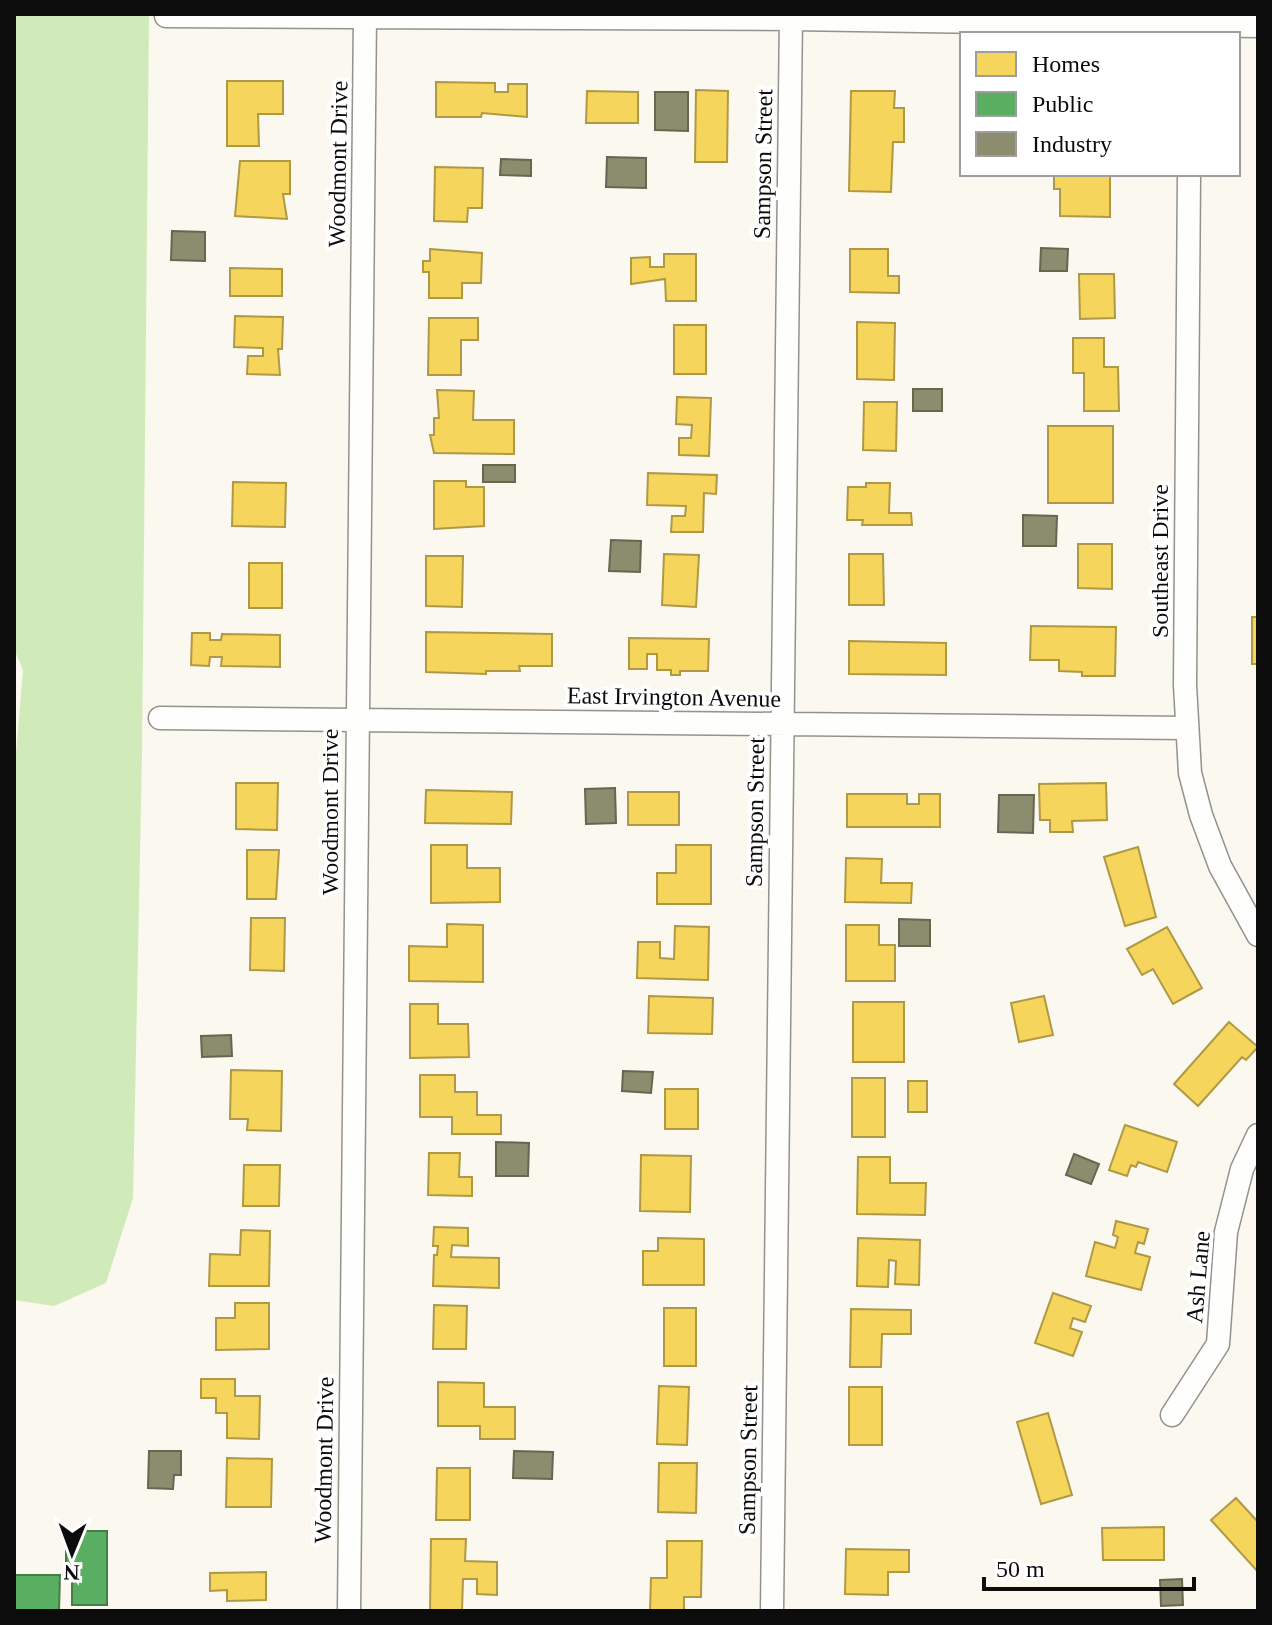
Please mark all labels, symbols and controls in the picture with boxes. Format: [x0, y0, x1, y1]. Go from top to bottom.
legend [960, 32, 1240, 176]
text: Homes [1032, 51, 1100, 77]
street label: Woodmont Drive [324, 80, 352, 248]
street label: Sampson Street [749, 88, 777, 239]
text: Public [1032, 91, 1093, 117]
text: Industry [1032, 131, 1112, 157]
street label: Southeast Drive [1147, 484, 1173, 638]
street label: East Irvington Avenue [567, 682, 781, 712]
street label: Woodmont Drive [317, 729, 343, 895]
street label: Sampson Street [741, 736, 769, 887]
street label: Ash Lane [1181, 1230, 1215, 1324]
street label: Woodmont Drive [310, 1376, 338, 1544]
street label: Sampson Street [734, 1384, 762, 1535]
north arrow [32, 1513, 112, 1593]
scale bar [984, 1541, 1194, 1591]
text: 50 m [996, 1556, 1045, 1582]
text: N [63, 1560, 80, 1585]

